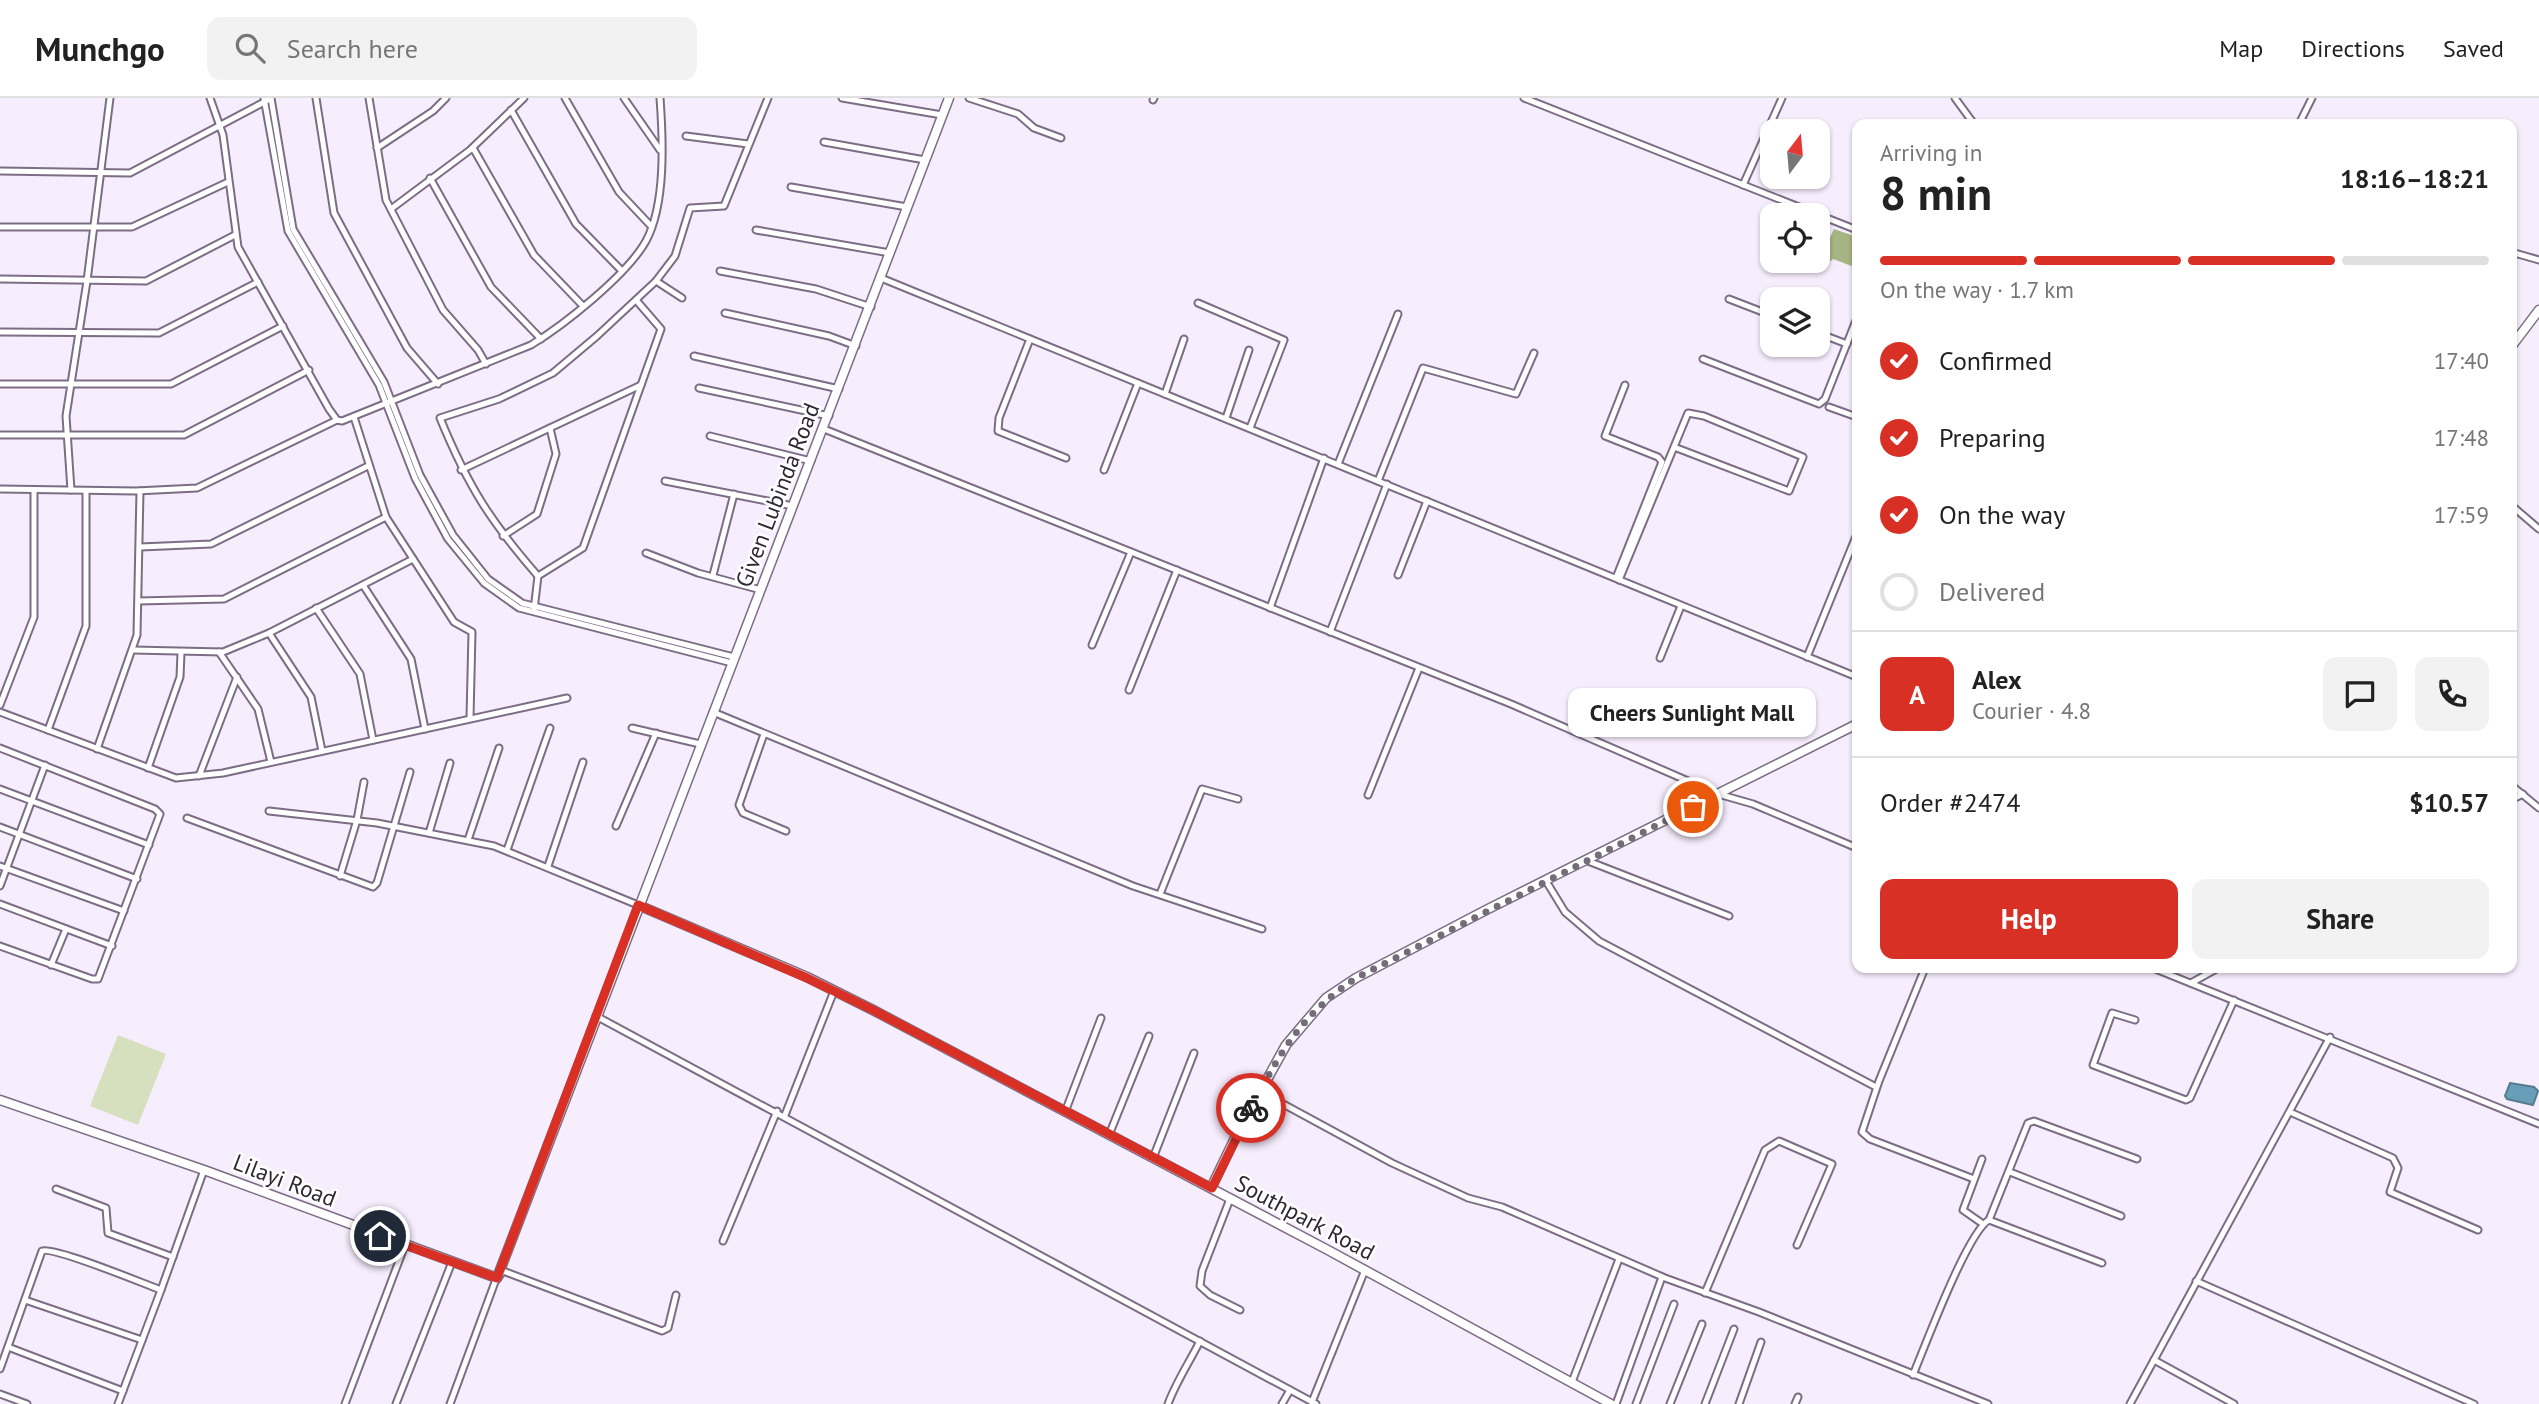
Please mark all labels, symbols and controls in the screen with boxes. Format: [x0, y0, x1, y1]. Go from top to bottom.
search box [207, 17, 697, 80]
text: Munchgo [35, 27, 165, 70]
icon: search [231, 29, 269, 67]
text: Search here [287, 32, 418, 65]
text: Map [2219, 33, 2263, 64]
text: Directions [2301, 33, 2405, 64]
text: Saved [2443, 33, 2504, 64]
north arrow [1760, 119, 1830, 189]
map controls [1760, 119, 1830, 357]
text: Arriving in [1880, 138, 1982, 167]
text: 18:16–18:21 [2340, 162, 2489, 195]
text: 8 min [1880, 163, 1992, 223]
button: locate [1760, 203, 1830, 273]
text: On the way · 1.7 km [1880, 275, 2074, 304]
button: layers [1760, 287, 1830, 357]
icon: check [1880, 342, 1918, 380]
text: Confirmed [1939, 344, 2052, 377]
text: 17:40 [2434, 346, 2489, 375]
street label: Given Lubinda Road [729, 399, 825, 591]
icon: check [1880, 419, 1918, 457]
text: Preparing [1939, 421, 2046, 454]
text: 17:48 [2434, 423, 2489, 452]
icon: check [1880, 496, 1918, 534]
text: On the way [1939, 498, 2065, 531]
text: 17:59 [2434, 500, 2489, 529]
text: Delivered [1939, 575, 2045, 608]
button: chat [2323, 657, 2397, 731]
button: phone [2415, 657, 2489, 731]
text: Alex [1972, 663, 2022, 696]
text: A [1909, 678, 1925, 711]
callout: Cheers Sunlight Mall [1569, 688, 1817, 737]
text: Courier · 4.8 [1972, 696, 2091, 725]
text: Cheers Sunlight Mall [1590, 698, 1794, 727]
pin [1663, 777, 1723, 837]
text: Order #2474 [1880, 786, 2020, 819]
text: $10.57 [2409, 786, 2489, 819]
icon: bag [1674, 788, 1712, 826]
button: Help [1880, 879, 2178, 959]
button: Share [2192, 879, 2489, 959]
courier [1216, 1073, 1286, 1143]
icon: bike [1232, 1089, 1270, 1127]
street label: Lilayi Road [229, 1147, 341, 1213]
street label: Southpark Road [1230, 1168, 1380, 1266]
pin [350, 1206, 410, 1266]
icon: home [361, 1217, 399, 1255]

